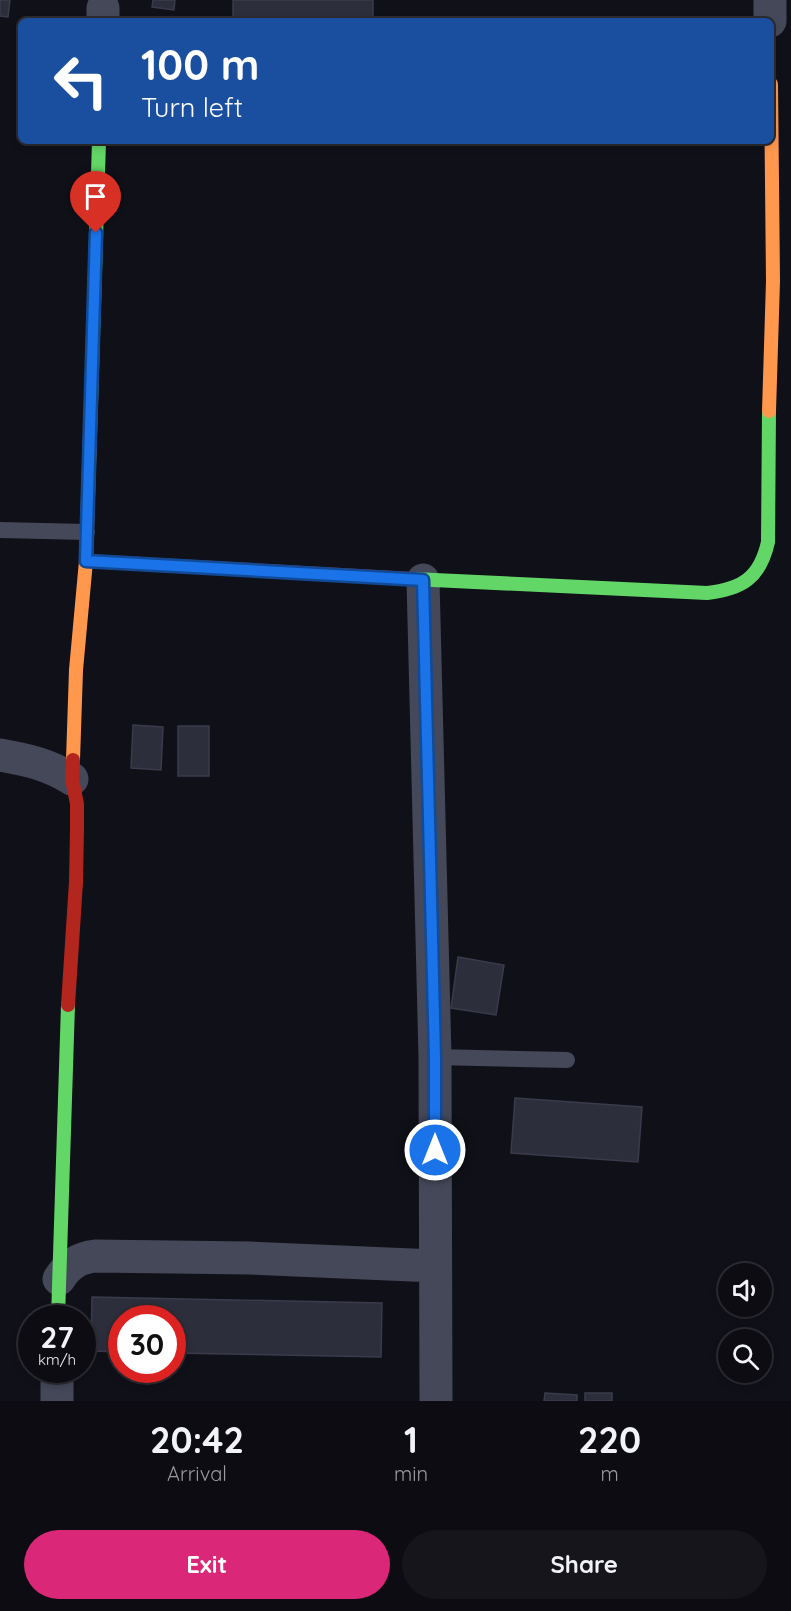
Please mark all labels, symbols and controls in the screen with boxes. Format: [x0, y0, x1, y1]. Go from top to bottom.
text: 100 m [141, 38, 259, 91]
icon: left [42, 42, 120, 120]
text: Turn left [141, 90, 243, 124]
pin [70, 171, 121, 233]
icon: arrive [79, 180, 112, 213]
position arrow [403, 1118, 467, 1182]
map controls [718, 1263, 772, 1383]
button: sound [718, 1263, 772, 1317]
speed limit sign: 30 [108, 1305, 186, 1383]
text: 27 [40, 1318, 74, 1356]
button: search [718, 1329, 772, 1383]
text: km/h [38, 1350, 76, 1369]
text: 20:42 [150, 1417, 244, 1462]
text: 1 [404, 1417, 418, 1462]
text: 220 [578, 1417, 641, 1462]
text: Arrival [167, 1461, 227, 1486]
text: min [394, 1461, 428, 1486]
text: m [600, 1461, 619, 1486]
button: Exit [24, 1530, 390, 1599]
button: Share [402, 1530, 767, 1599]

